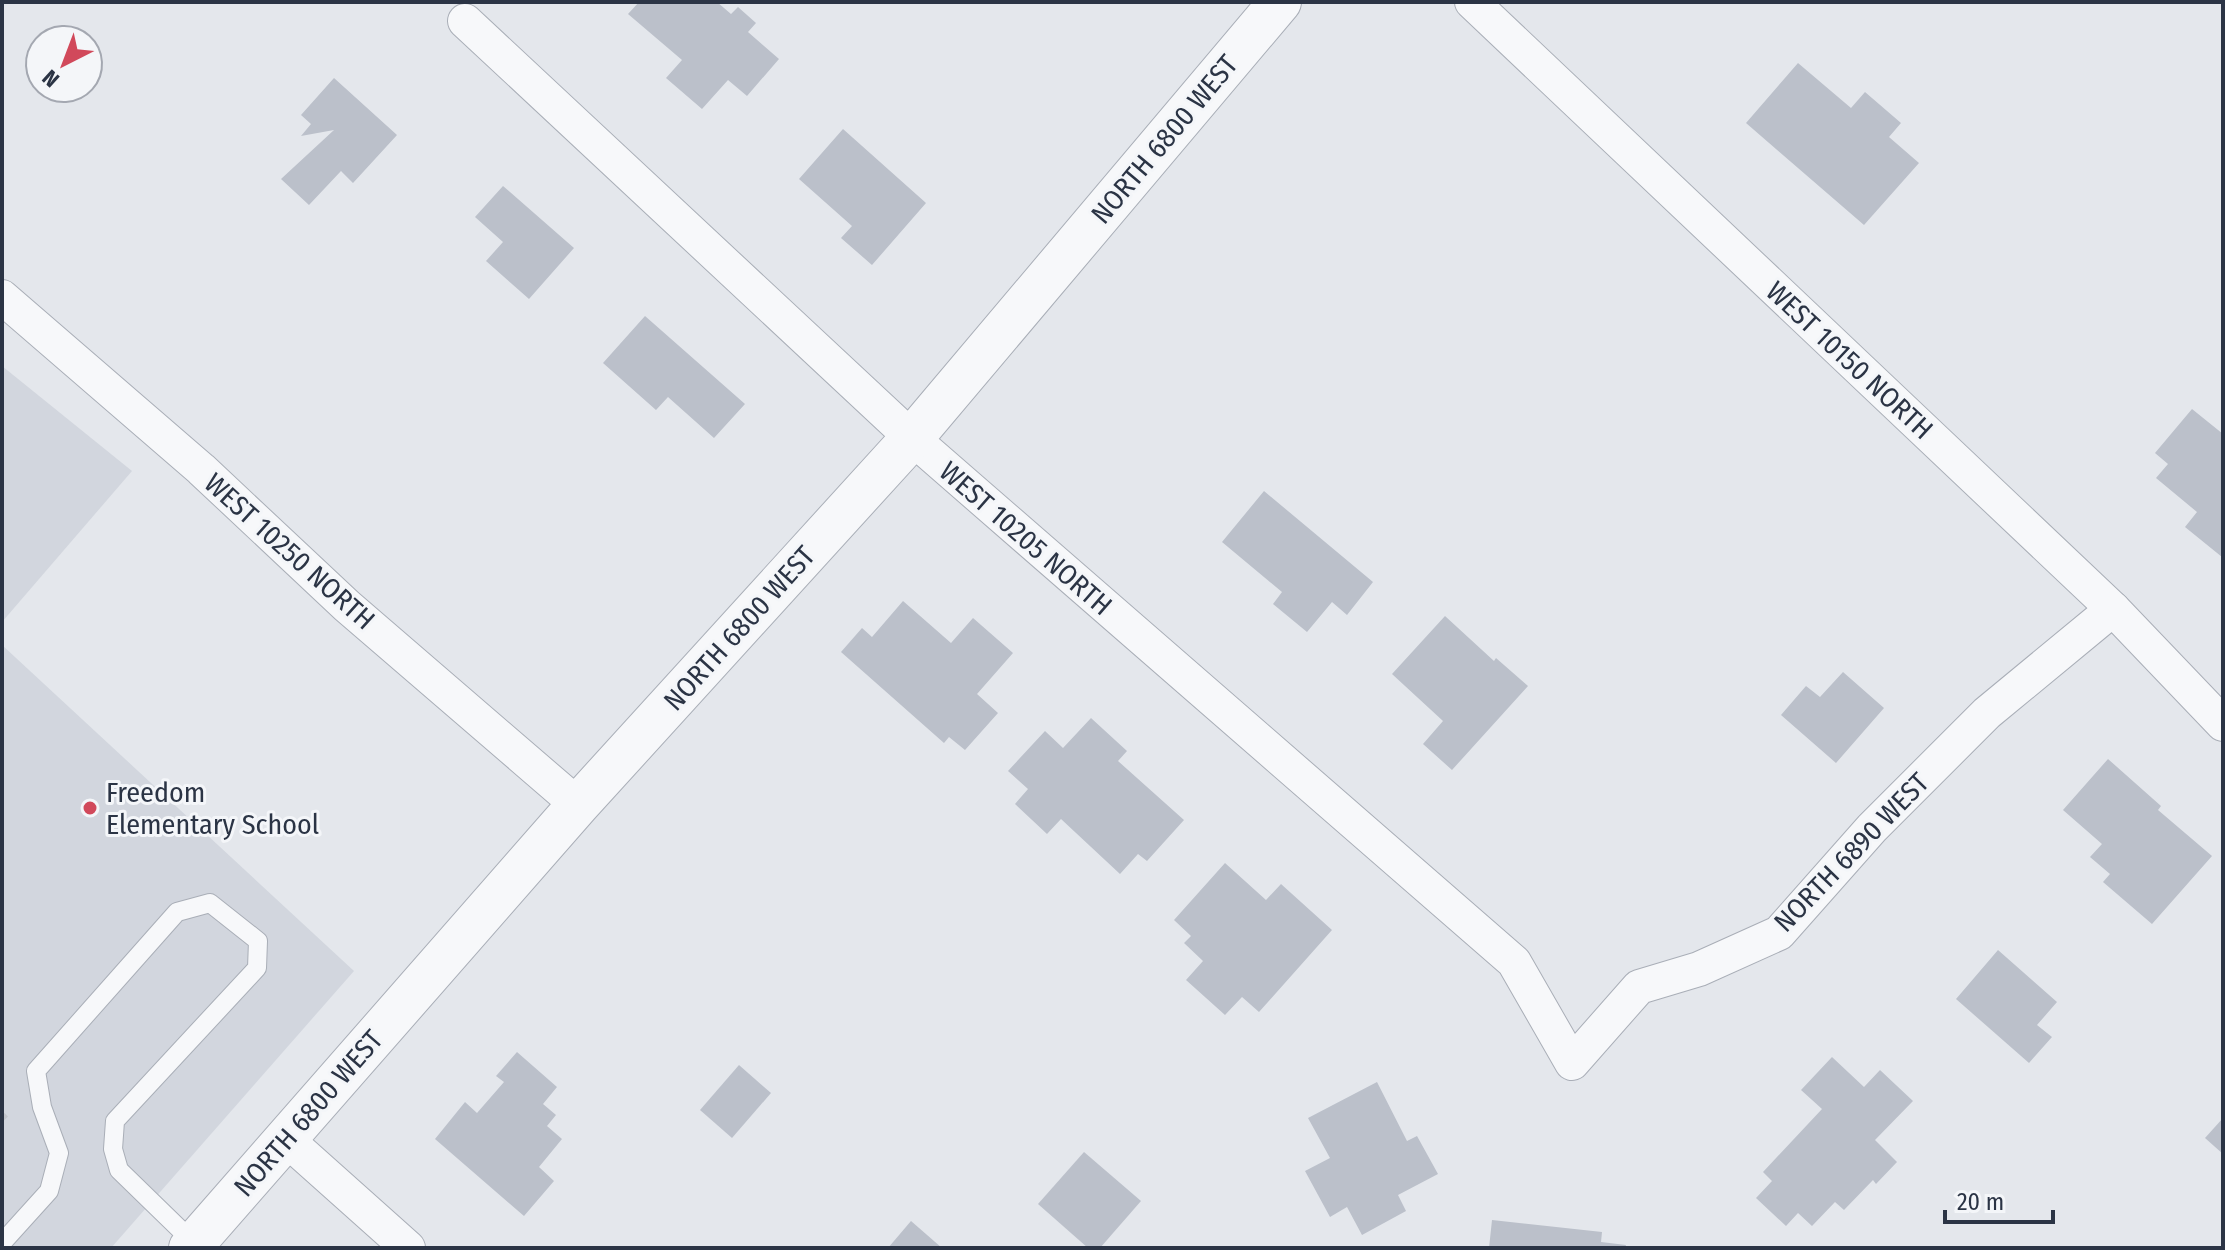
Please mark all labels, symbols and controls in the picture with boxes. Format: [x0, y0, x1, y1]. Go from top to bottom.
north arrow [24, 24, 104, 104]
street label: NORTH 6800 WEST [1084, 48, 1244, 230]
text: N [37, 64, 65, 93]
street label: WEST 10150 NORTH [1760, 275, 1940, 446]
street label: WEST 10205 NORTH [933, 455, 1119, 622]
street label: WEST 10250 NORTH [198, 466, 381, 636]
street label: NORTH 6800 WEST [657, 539, 822, 717]
street label: NORTH 6890 WEST [1767, 766, 1936, 939]
place label: Freedom Elementary School [106, 776, 319, 841]
marker: Freedom Elementary School [81, 799, 99, 817]
street label: NORTH 6800 WEST [227, 1023, 390, 1203]
scale bar [1945, 1174, 2053, 1224]
text: 20 m [1957, 1188, 2004, 1216]

